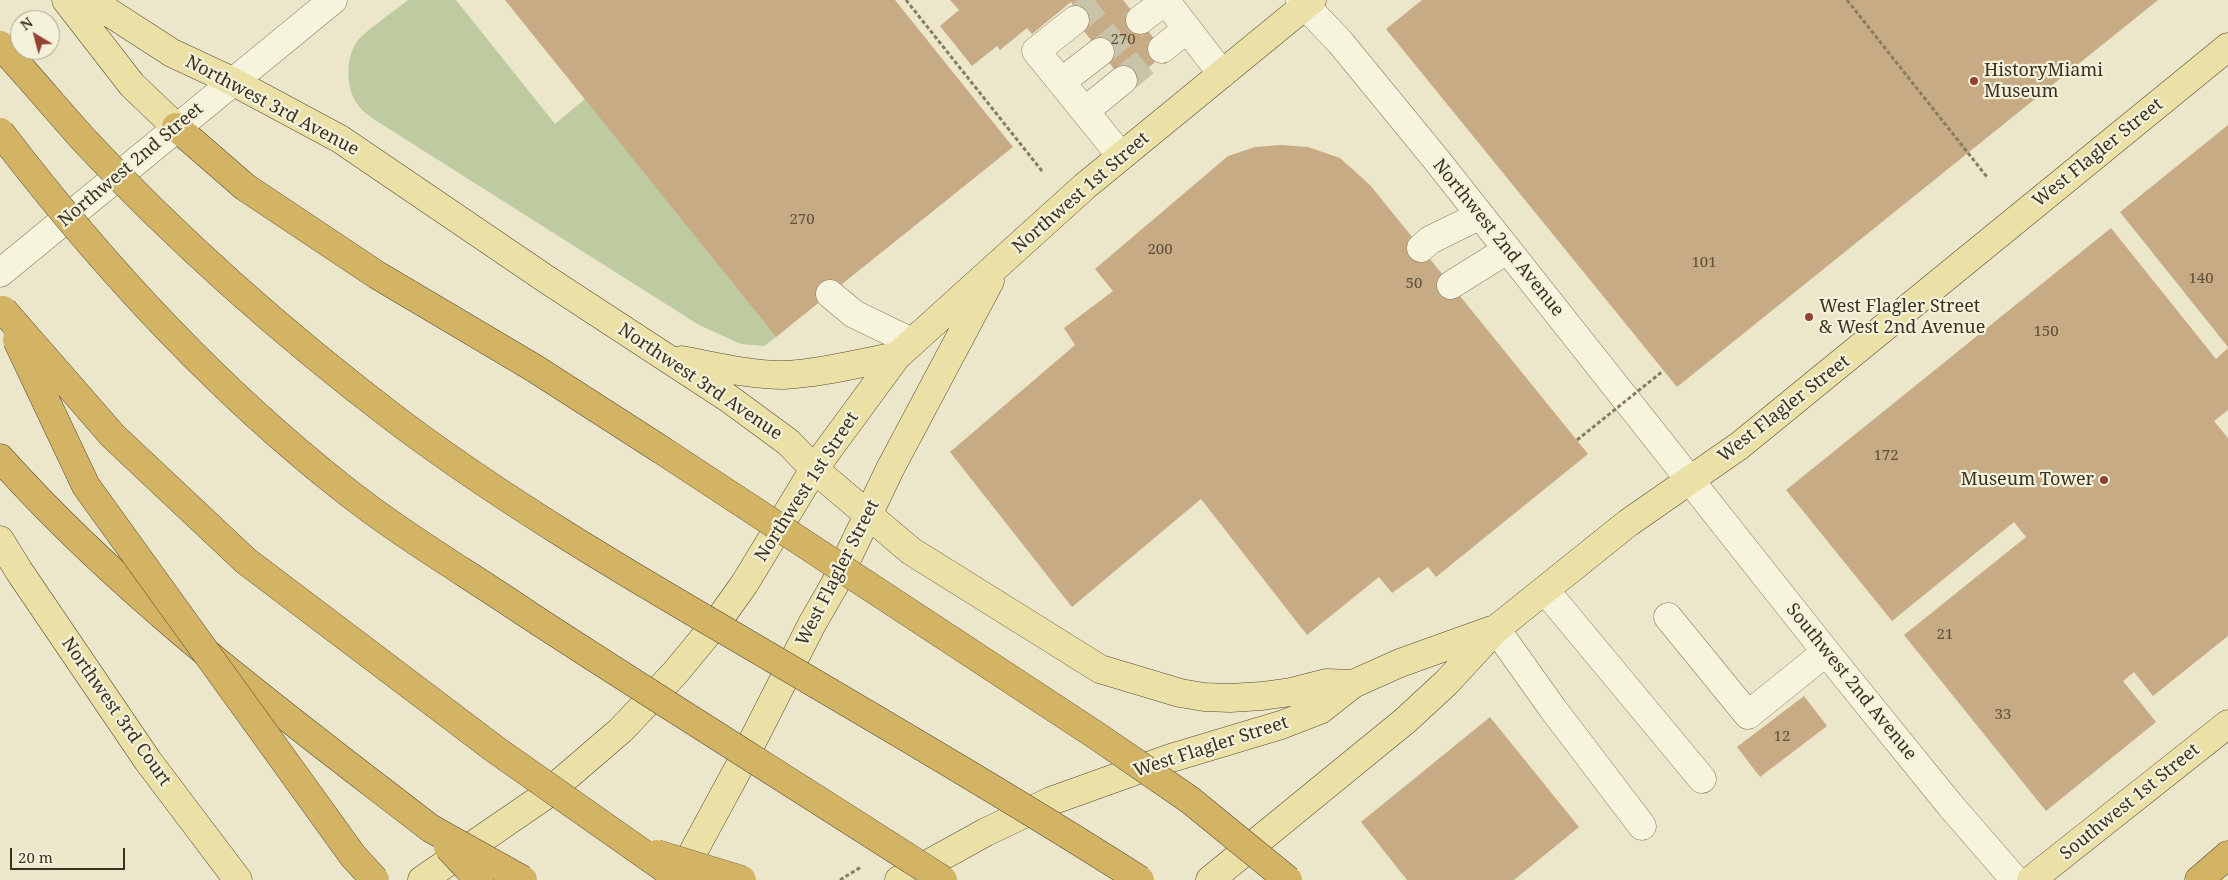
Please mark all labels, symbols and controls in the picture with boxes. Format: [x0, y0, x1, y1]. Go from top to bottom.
north arrow [10, 10, 60, 60]
text: N [16, 13, 36, 34]
house number: 270 [1110, 31, 1136, 49]
street label: Northwest 3rd Avenue [182, 51, 362, 161]
place label: HistoryMiami Museum [1984, 60, 2103, 102]
marker: HistoryMiami Museum [1968, 75, 1980, 87]
street label: West Flagler Street [2029, 94, 2167, 212]
street label: Northwest 2nd Street [54, 98, 208, 232]
street label: Northwest 1st Street [1008, 128, 1154, 258]
street label: Northwest 2nd Avenue [1428, 155, 1568, 321]
house number: 270 [789, 211, 815, 229]
house number: 200 [1147, 241, 1173, 259]
house number: 101 [1691, 254, 1717, 272]
house number: 140 [2188, 270, 2214, 288]
house number: 50 [1406, 275, 1422, 293]
place label: West Flagler Street & West 2nd Avenue [1819, 296, 1985, 338]
marker: West Flagler Street & West 2nd Avenue [1803, 311, 1815, 323]
street label: Northwest 3rd Avenue [614, 319, 786, 445]
house number: 150 [2033, 323, 2059, 341]
street label: West Flagler Street [1714, 351, 1854, 467]
street label: Northwest 1st Street [751, 408, 863, 566]
house number: 172 [1873, 447, 1899, 465]
place label: Museum Tower [1961, 469, 2094, 491]
marker: Museum Tower [2098, 474, 2110, 486]
street label: West Flagler Street [792, 496, 884, 650]
street label: Southwest 2nd Avenue [1781, 599, 1921, 765]
house number: 21 [1937, 626, 1953, 644]
street label: Northwest 3rd Court [57, 633, 175, 791]
house number: 33 [1995, 706, 2011, 724]
street label: West Flagler Street [1131, 712, 1291, 782]
house number: 12 [1774, 728, 1790, 746]
street label: Southwest 1st Street [2056, 739, 2204, 865]
scale bar [12, 838, 128, 870]
text: 20 m [18, 847, 53, 867]

